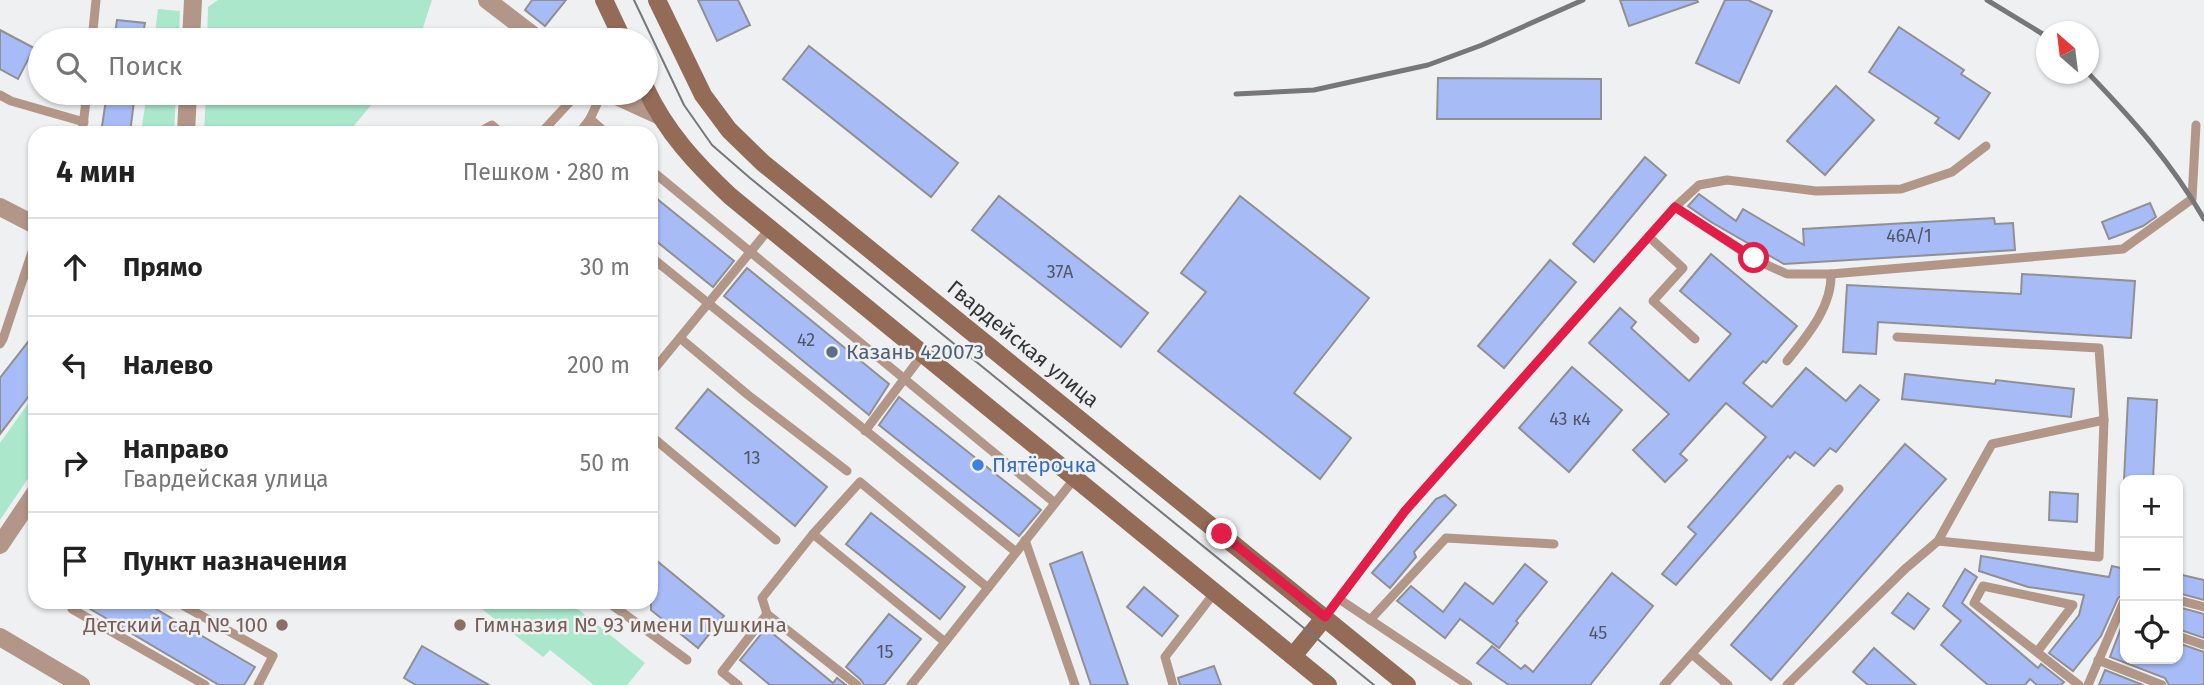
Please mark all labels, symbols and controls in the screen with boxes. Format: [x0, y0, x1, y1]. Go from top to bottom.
north arrow [2036, 21, 2099, 84]
search box [28, 28, 658, 105]
icon: search [52, 48, 90, 86]
text: Поиск [108, 51, 182, 82]
text: 4 мин [56, 154, 136, 190]
text: Пешком · 280 m [463, 158, 630, 186]
house number: 46А/1 [1886, 225, 1932, 247]
route start [1738, 242, 1769, 273]
icon: ahead [56, 248, 94, 286]
text: Прямо [123, 252, 203, 283]
text: 30 m [580, 253, 630, 281]
house number: 37А [1047, 261, 1074, 283]
street label: Гвардейская улица [942, 275, 1104, 413]
house number: 42 [797, 329, 815, 351]
place label: Казань 420073 [846, 339, 984, 365]
marker: Казань 420073 [824, 344, 840, 360]
icon: left [56, 346, 94, 384]
text: Налево [123, 350, 213, 381]
text: 200 m [567, 351, 630, 379]
house number: 43 к4 [1549, 408, 1591, 430]
text: Направо [123, 434, 229, 465]
icon: right [56, 444, 94, 482]
house number: 13 [744, 447, 760, 469]
text: 50 m [580, 449, 630, 477]
place label: Пятёрочка [992, 452, 1096, 478]
marker: Пятёрочка [970, 457, 986, 473]
text: Гвардейская улица [123, 465, 329, 493]
map controls [2120, 475, 2183, 664]
button: + [2120, 475, 2183, 538]
route end [1206, 518, 1237, 549]
button: − [2120, 538, 2183, 601]
icon: arrive [56, 542, 94, 580]
text: Пункт назначения [123, 546, 347, 577]
button: locate [2120, 601, 2183, 664]
place label: Детский сад № 100 [82, 612, 268, 638]
place label: Гимназия № 93 имени Пушкина [474, 612, 787, 638]
marker: Детский сад № 100 [274, 617, 290, 633]
marker: Гимназия № 93 имени Пушкина [452, 617, 468, 633]
house number: 45 [1589, 622, 1607, 644]
house number: 15 [877, 641, 893, 663]

